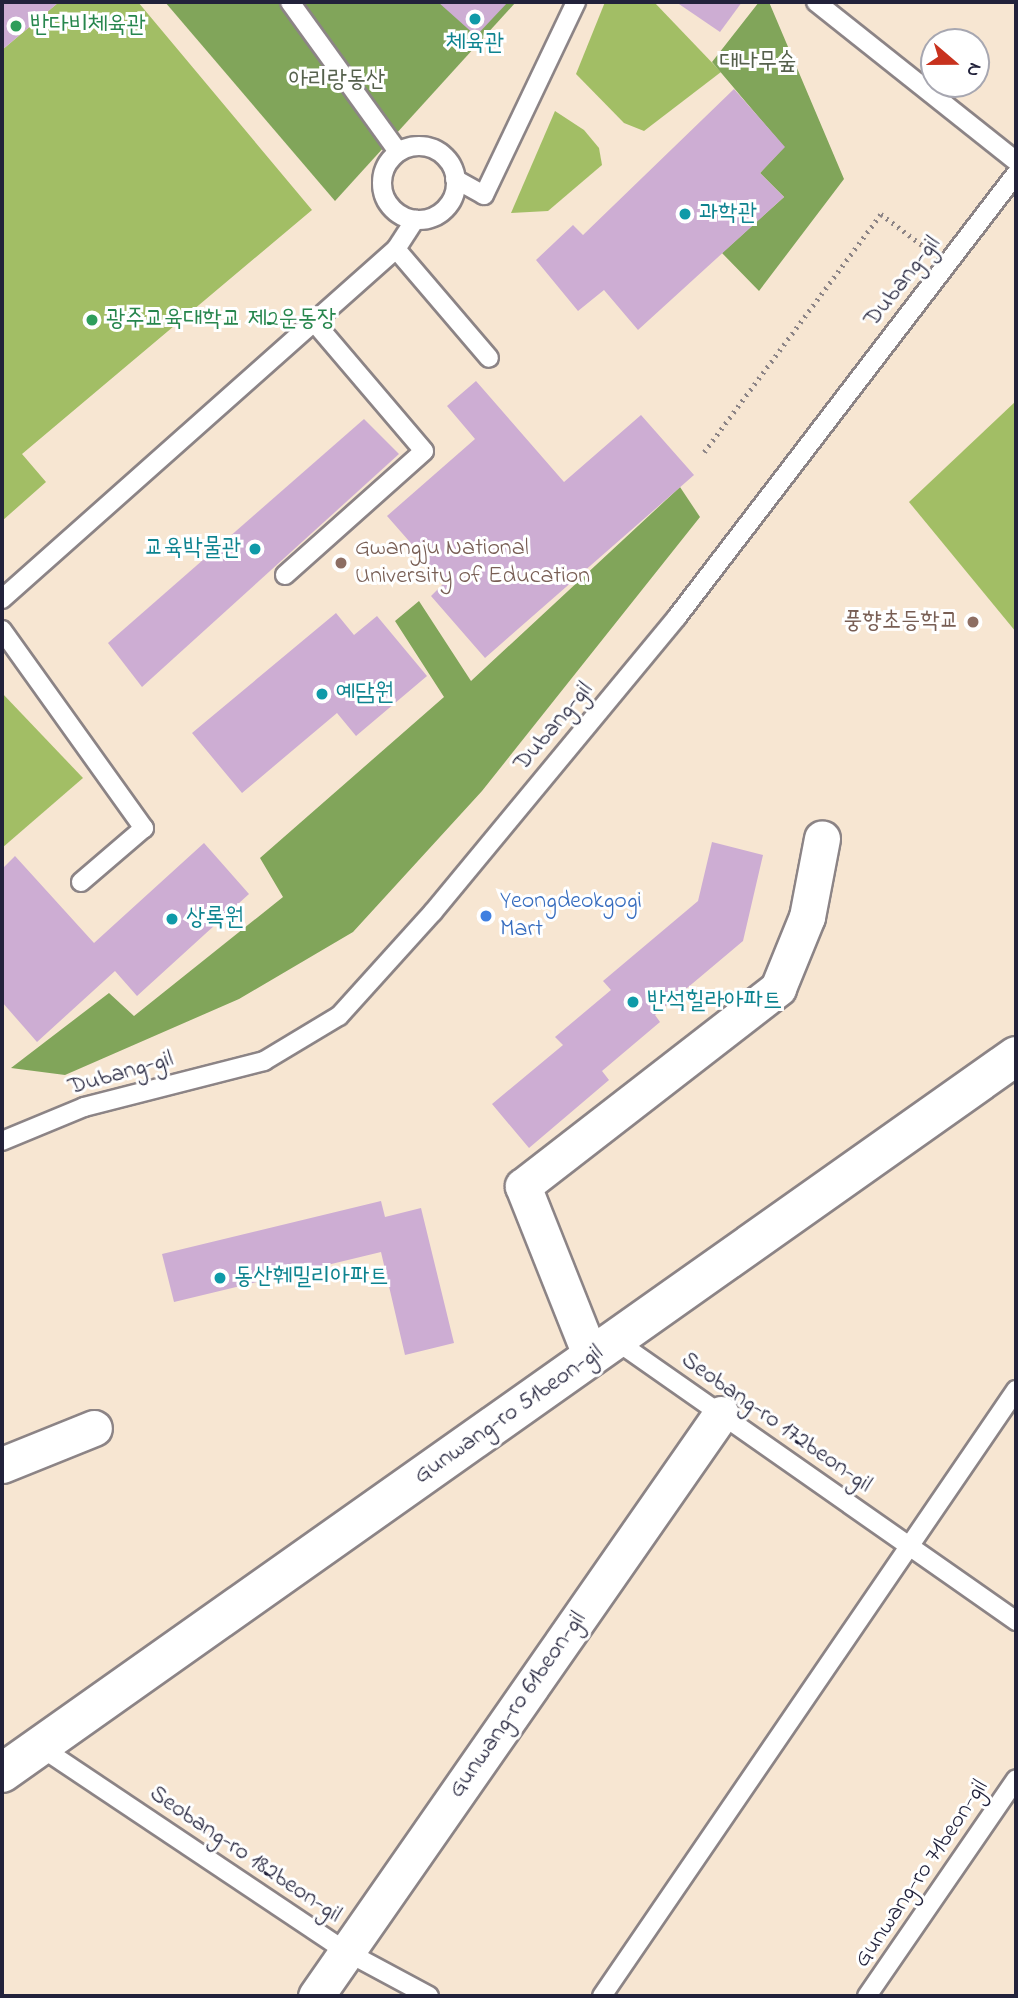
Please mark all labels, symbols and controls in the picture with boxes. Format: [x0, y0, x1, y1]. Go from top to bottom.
marker: 체육관 [467, 11, 483, 27]
place label: 반다비체육관 [30, 12, 146, 40]
marker: 반다비체육관 [8, 18, 24, 34]
north arrow [920, 28, 990, 98]
place label: 체육관 [446, 30, 504, 58]
park label: 대나무숲 [719, 49, 797, 77]
text: N [958, 59, 988, 80]
park label: 아리랑동산 [289, 67, 385, 95]
place label: 과학관 [699, 200, 757, 228]
marker: 과학관 [677, 206, 693, 222]
street label: Dubang-gil [859, 231, 947, 333]
place label: 광주교육대학교 제2운동장 [106, 306, 336, 334]
marker: 광주교육대학교 제2운동장 [84, 312, 100, 328]
place label: 교육박물관 [144, 535, 241, 563]
place label: Gwangju National University of Education [355, 535, 590, 591]
marker: 교육박물관 [247, 541, 263, 557]
marker: Gwangju National University of Education [333, 555, 349, 571]
place label: 풍향초등학교 [843, 608, 959, 636]
marker: 풍향초등학교 [965, 614, 981, 630]
street label: Dubang-gil [508, 676, 600, 778]
place label: 예담원 [336, 680, 394, 708]
marker: 예담원 [314, 686, 330, 702]
place label: Yeongdeokgogi Mart [500, 888, 642, 944]
place label: 상록원 [186, 905, 244, 933]
marker: Yeongdeokgogi Mart [478, 908, 494, 924]
marker: 상록원 [164, 911, 180, 927]
place label: 반석힐라아파트 [647, 988, 782, 1016]
marker: 반석힐라아파트 [625, 994, 641, 1010]
street label: Dubang-gil [65, 1045, 177, 1103]
place label: 동산훼밀리아파트 [234, 1264, 388, 1292]
marker: 동산훼밀리아파트 [212, 1270, 228, 1286]
street label: Gunwang-ro 51beon-gil [409, 1339, 609, 1491]
street label: Seobang-ro 172beon-gil [675, 1346, 877, 1500]
street label: Gunwang-ro 61beon-gil [443, 1606, 593, 1804]
street label: Gunwang-ro 71beon-gil [848, 1775, 996, 1973]
street label: Seobang-ro 182beon-gil [143, 1780, 347, 1930]

